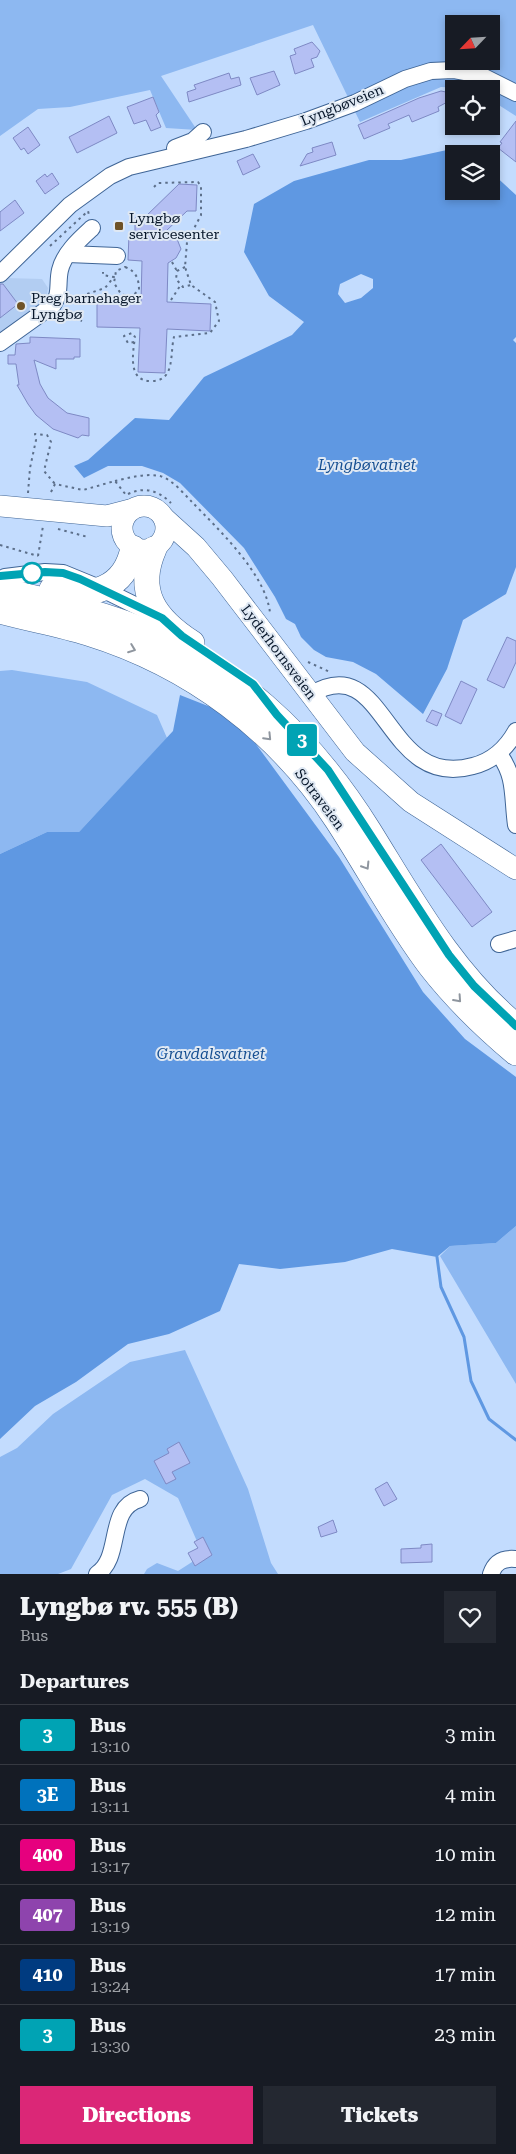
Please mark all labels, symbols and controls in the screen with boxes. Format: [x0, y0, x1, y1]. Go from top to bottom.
north arrow [445, 15, 500, 70]
map controls [445, 15, 500, 200]
button: locate [445, 80, 500, 135]
street label: Lyngbøveien [298, 81, 386, 129]
button: layers [445, 145, 500, 200]
place label: Lyngbø servicesenter [129, 210, 219, 242]
marker: Lyngbø servicesenter [113, 220, 125, 232]
place label: Preg barnehager Lyngbø [31, 290, 141, 322]
marker: Preg barnehager Lyngbø [15, 300, 27, 312]
water label: Lyngbøvatnet [317, 456, 417, 474]
unlabelled marker [21, 562, 43, 584]
street label: Lyderhornsveien [238, 601, 320, 703]
one-way arrow [128, 643, 136, 653]
line badge: 3 [286, 724, 318, 756]
text: 3 [297, 729, 307, 750]
one-way arrow [262, 731, 271, 740]
street label: Sotraveien [292, 765, 348, 833]
one-way arrow [360, 860, 369, 869]
one-way arrow [452, 993, 461, 1002]
water label: Gravdalsvatnet [157, 1045, 266, 1063]
button: heart [444, 1591, 496, 1643]
text: Lyngbø rv. 555 (B) [20, 1593, 238, 1621]
text: Bus [20, 1626, 48, 1645]
text: Departures [20, 1670, 129, 1693]
text: Bus [90, 1714, 126, 1737]
text: 3 min [445, 1723, 496, 1746]
text: 3 [42, 1724, 53, 1745]
text: 13:10 [90, 1737, 130, 1756]
text: Bus [90, 1774, 126, 1797]
text: 4 min [445, 1783, 496, 1806]
text: 3E [37, 1784, 58, 1805]
text: 13:11 [90, 1797, 130, 1816]
text: Bus [90, 1834, 126, 1857]
text: 10 min [434, 1843, 496, 1866]
text: 400 [32, 1844, 63, 1865]
text: 13:17 [90, 1857, 130, 1876]
text: Bus [90, 1894, 126, 1917]
text: 12 min [434, 1903, 496, 1926]
text: 407 [32, 1904, 63, 1925]
text: 13:19 [90, 1917, 130, 1936]
text: Bus [90, 1954, 126, 1977]
text: 17 min [434, 1963, 496, 1986]
text: 410 [32, 1964, 63, 1985]
text: 13:24 [90, 1977, 130, 1996]
text: Bus [90, 2014, 126, 2037]
text: 23 min [434, 2023, 496, 2046]
text: 3 [42, 2024, 53, 2045]
text: 13:30 [90, 2037, 130, 2056]
button: Directions [20, 2086, 253, 2144]
button: Tickets [263, 2086, 496, 2144]

